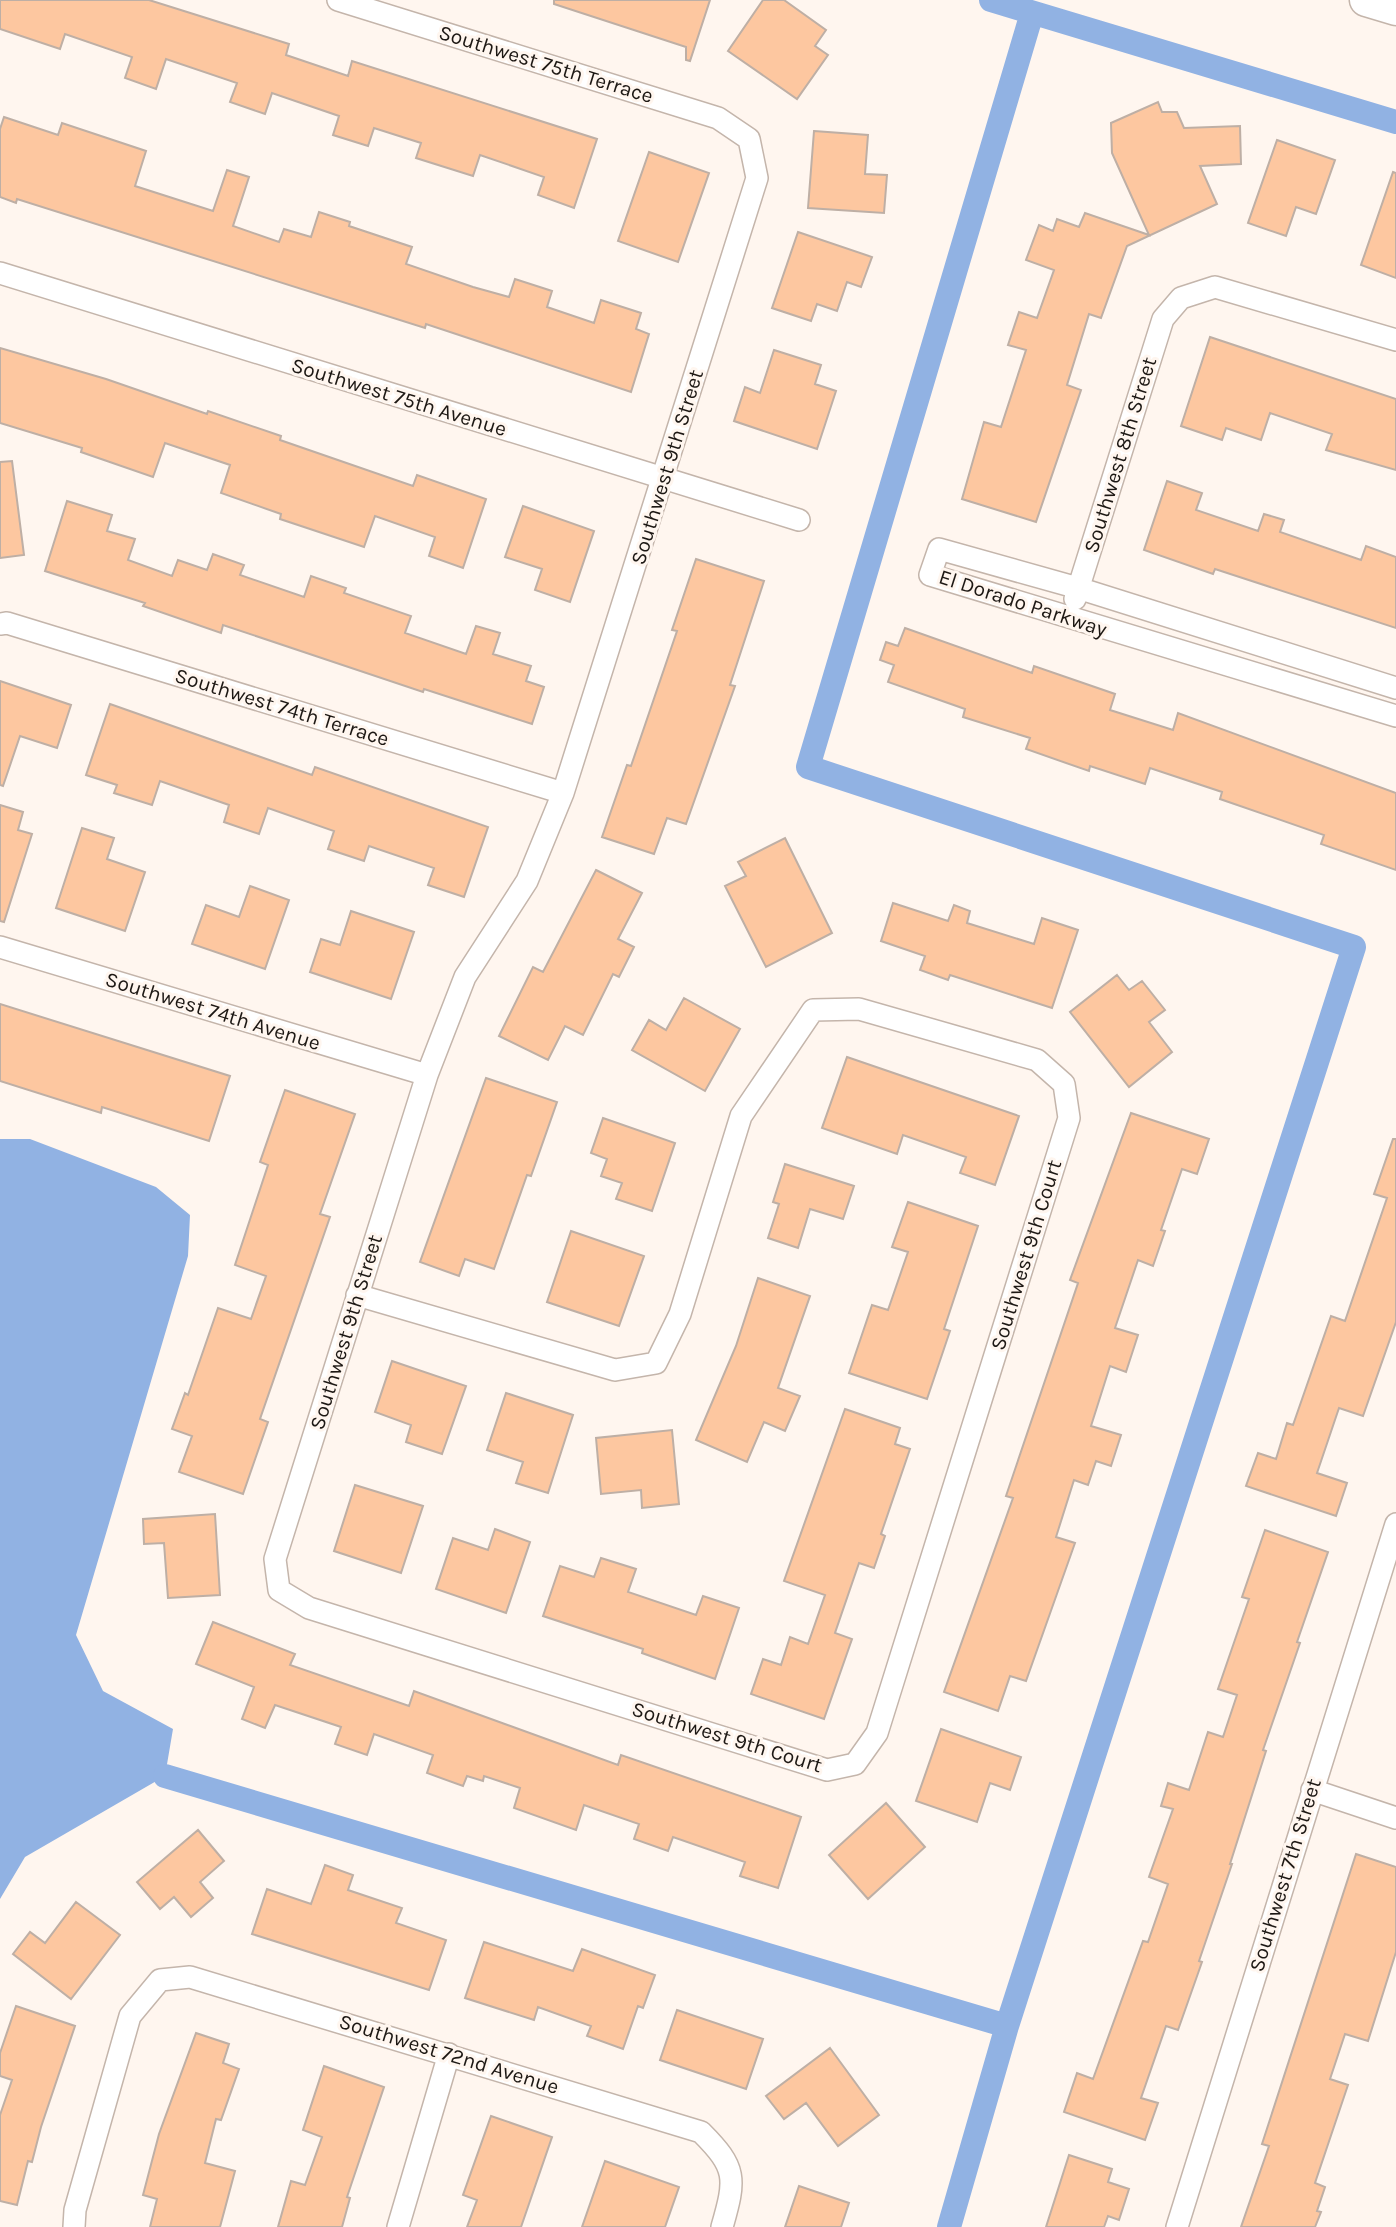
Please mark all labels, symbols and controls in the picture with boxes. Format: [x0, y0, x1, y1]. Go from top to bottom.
street label: Southwest 75th Terrace [436, 20, 656, 108]
street label: Southwest 75th Avenue [288, 353, 510, 441]
street label: Southwest 8th Street [1079, 354, 1161, 556]
street label: Southwest 9th Street [626, 366, 708, 567]
street label: El Dorado Parkway [936, 565, 1110, 642]
street label: Southwest 74th Terrace [172, 663, 392, 751]
street label: Southwest 74th Avenue [103, 967, 323, 1055]
street label: Southwest 9th Court [986, 1157, 1066, 1353]
street label: Southwest 9th Street [305, 1231, 387, 1432]
street label: Southwest 9th Court [629, 1697, 825, 1777]
street label: Southwest 7th Street [1244, 1776, 1326, 1974]
street label: Southwest 72nd Avenue [336, 2009, 562, 2099]

